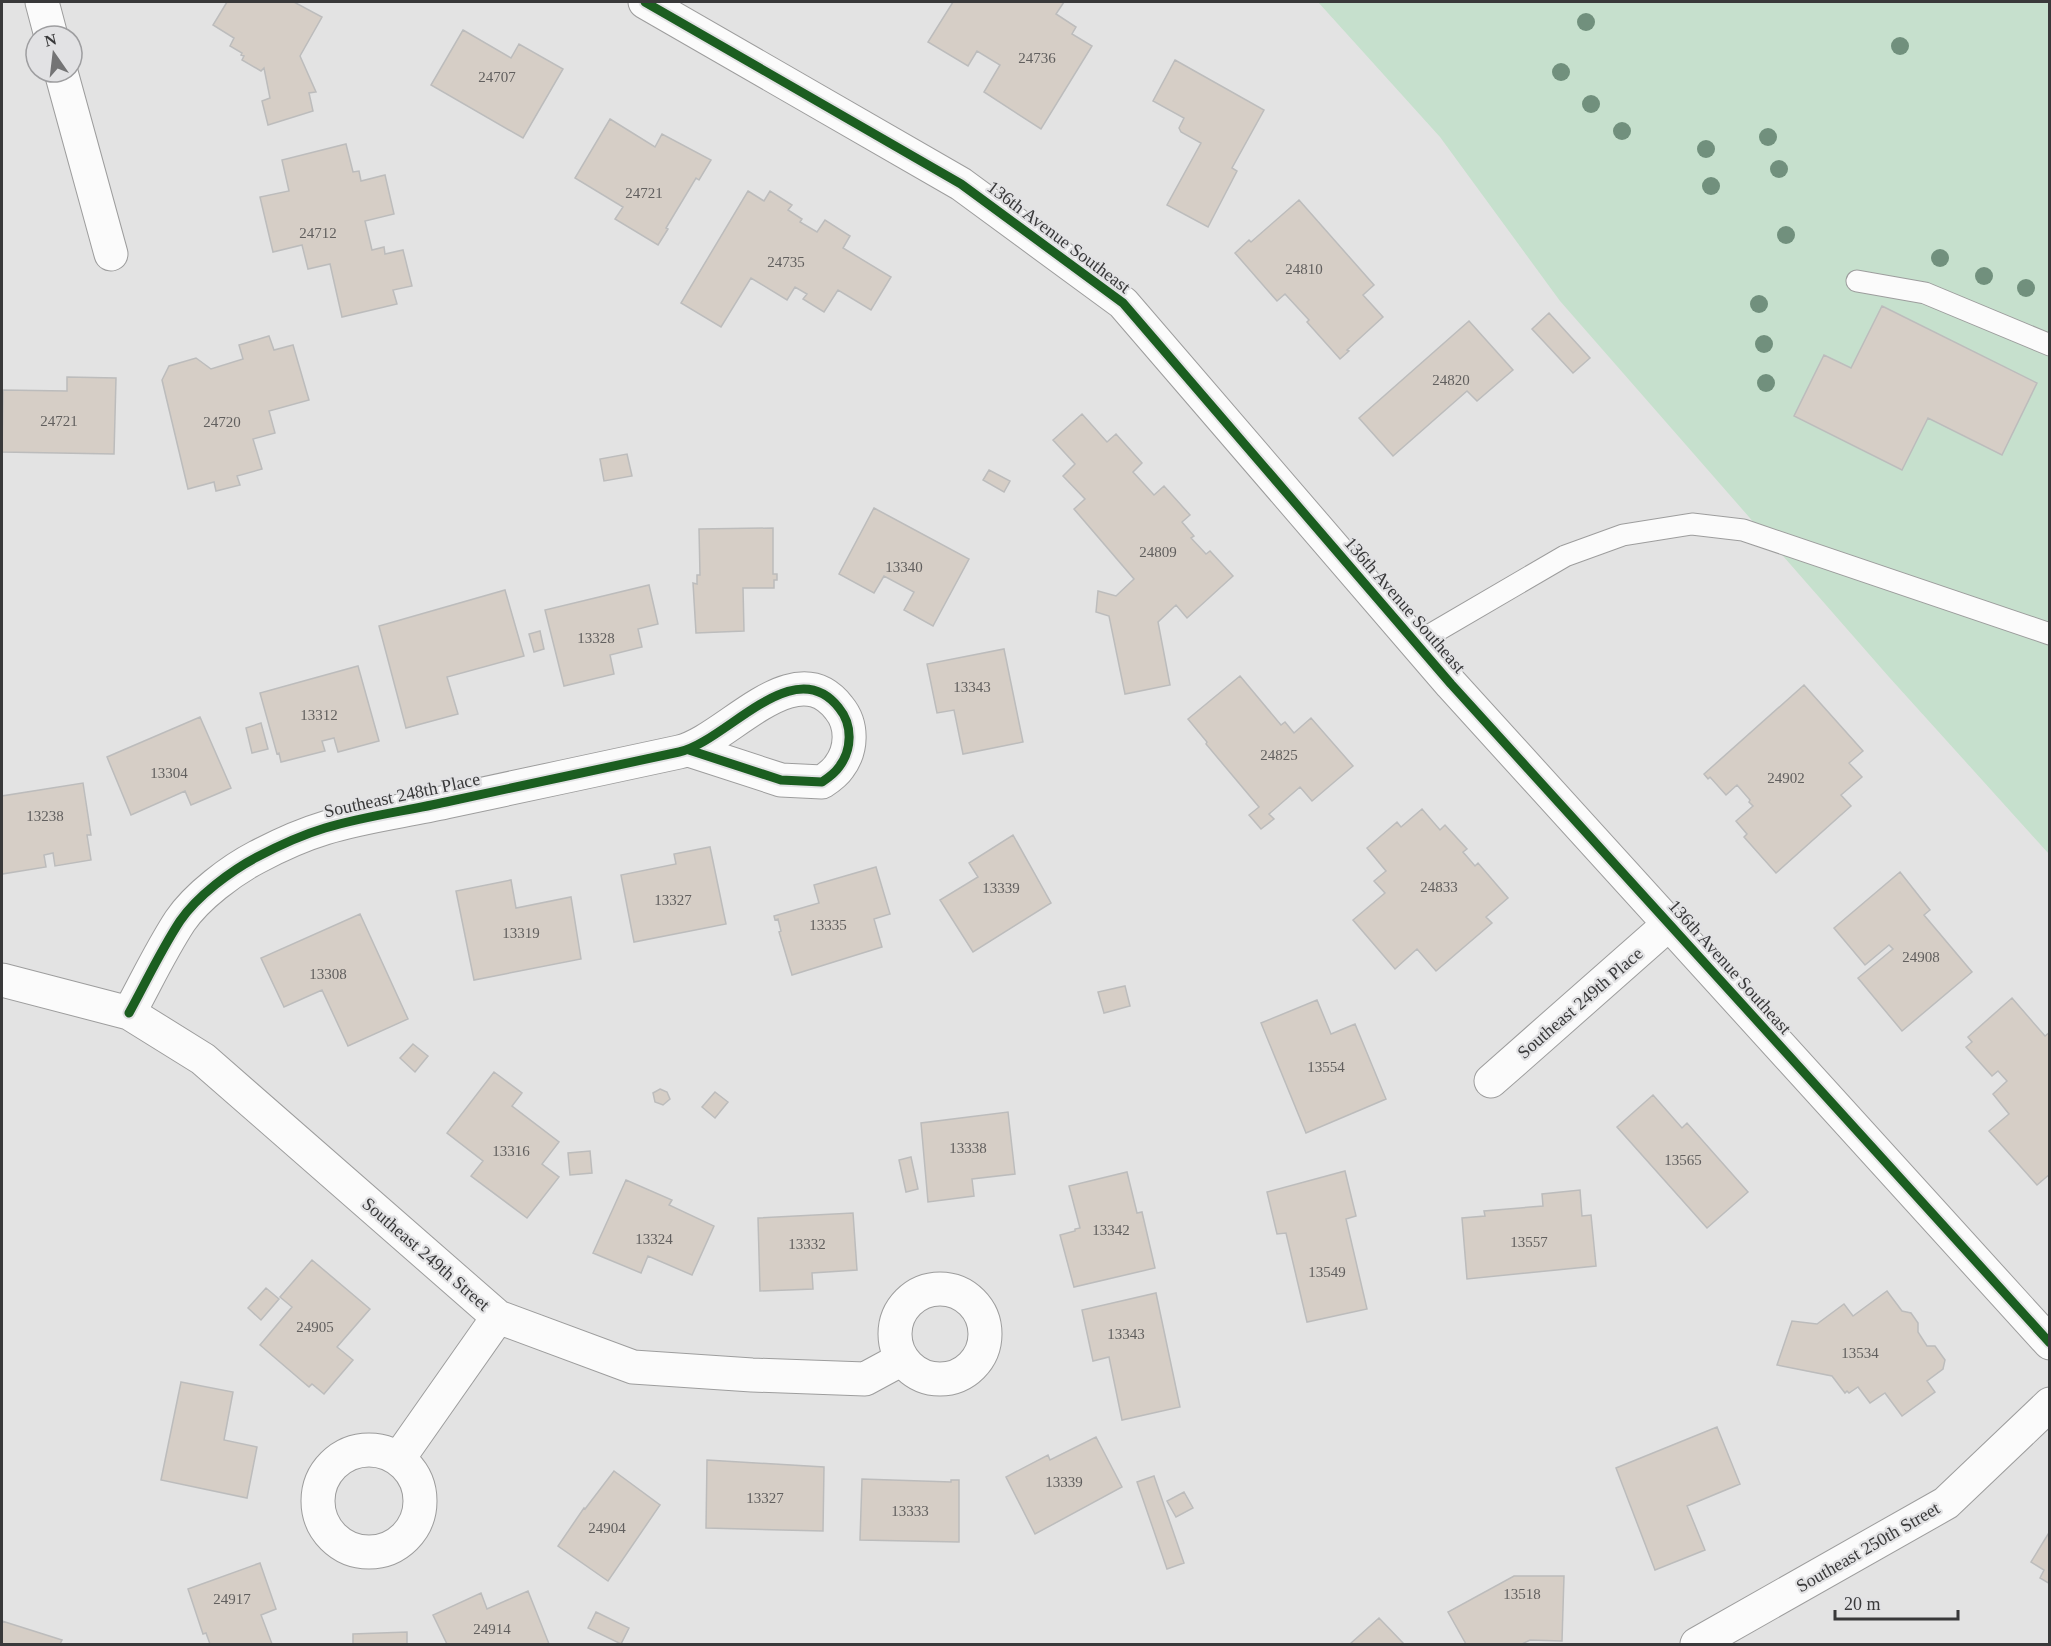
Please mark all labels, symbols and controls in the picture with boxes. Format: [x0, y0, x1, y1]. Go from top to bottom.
north arrow [24, 24, 84, 84]
text: N [43, 30, 59, 50]
house number: 24736 [1018, 50, 1056, 66]
house number: 24707 [478, 69, 516, 85]
street label: 136th Avenue Southeast [984, 177, 1134, 297]
house number: 24721 [625, 185, 663, 201]
house number: 24712 [299, 225, 337, 241]
house number: 24735 [767, 254, 805, 270]
house number: 24810 [1285, 261, 1323, 277]
house number: 24820 [1432, 372, 1470, 388]
house number: 24721 [40, 413, 78, 429]
house number: 24720 [203, 414, 241, 430]
street label: 136th Avenue Southeast [1340, 533, 1470, 677]
house number: 24809 [1139, 544, 1177, 560]
house number: 13340 [885, 559, 923, 575]
house number: 13328 [577, 630, 615, 646]
house number: 13343 [953, 679, 991, 695]
house number: 13312 [300, 707, 338, 723]
house number: 24825 [1260, 747, 1298, 763]
house number: 13304 [150, 765, 188, 781]
street label: Southeast 248th Place [322, 769, 482, 821]
house number: 24902 [1767, 770, 1805, 786]
house number: 13238 [26, 808, 64, 824]
house number: 24833 [1420, 879, 1458, 895]
house number: 13339 [982, 880, 1020, 896]
house number: 13327 [654, 892, 692, 908]
street label: 136th Avenue Southeast [1664, 896, 1796, 1038]
house number: 13335 [809, 917, 847, 933]
house number: 13319 [502, 925, 540, 941]
street label: Southeast 249th Place [1513, 943, 1647, 1063]
house number: 24908 [1902, 949, 1940, 965]
house number: 13308 [309, 966, 347, 982]
house number: 13554 [1307, 1059, 1345, 1075]
house number: 13338 [949, 1140, 987, 1156]
house number: 13316 [492, 1143, 530, 1159]
house number: 13565 [1664, 1152, 1702, 1168]
street label: Southeast 249th Street [358, 1193, 494, 1315]
house number: 13342 [1092, 1222, 1130, 1238]
house number: 13324 [635, 1231, 673, 1247]
house number: 13557 [1510, 1234, 1548, 1250]
house number: 13332 [788, 1236, 826, 1252]
house number: 13549 [1308, 1264, 1346, 1280]
house number: 24905 [296, 1319, 334, 1335]
house number: 13343 [1107, 1326, 1145, 1342]
house number: 13534 [1841, 1345, 1879, 1361]
house number: 13339 [1045, 1474, 1083, 1490]
house number: 13327 [746, 1490, 784, 1506]
street label: Southeast 250th Street [1793, 1498, 1943, 1596]
house number: 13333 [891, 1503, 929, 1519]
house number: 24904 [588, 1520, 626, 1536]
scale bar [1835, 1583, 1958, 1621]
house number: 13518 [1503, 1586, 1541, 1602]
house number: 24917 [213, 1591, 251, 1607]
text: 20 m [1844, 1594, 1881, 1614]
house number: 24914 [473, 1621, 511, 1637]

